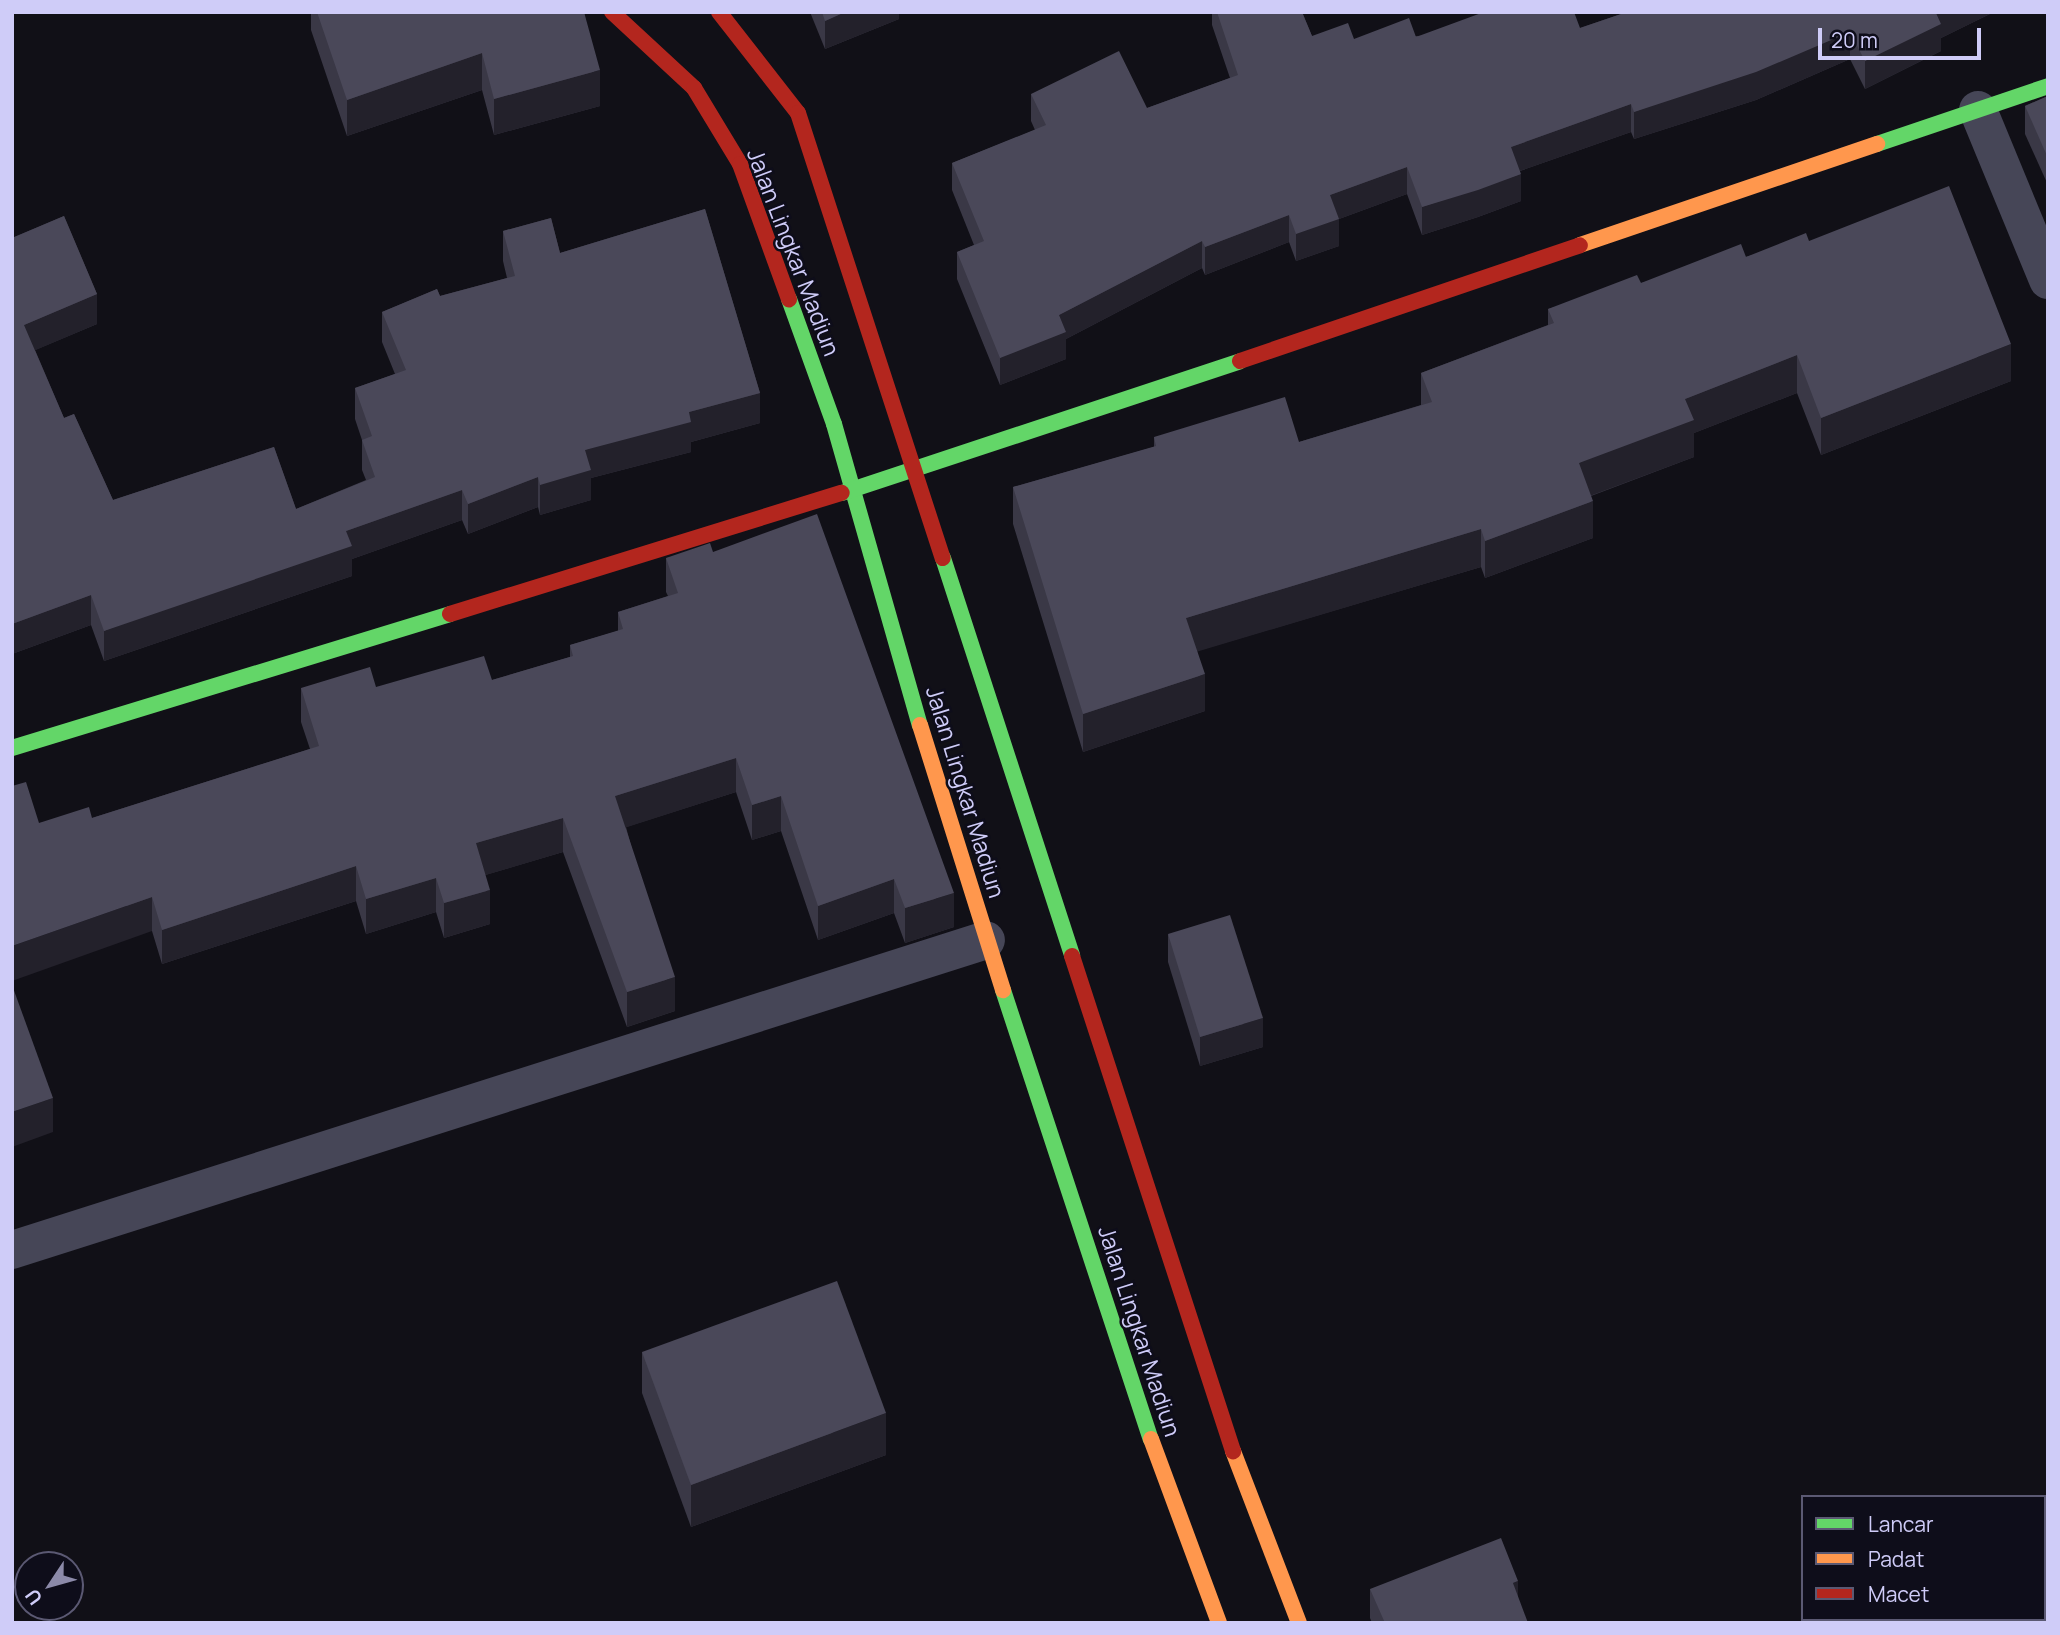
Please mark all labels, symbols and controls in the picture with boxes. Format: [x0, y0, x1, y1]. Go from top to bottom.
scale bar [1822, 14, 1985, 58]
text: 20 m [1831, 26, 1878, 54]
street label: Jalan Lingkar Madiun [742, 144, 846, 360]
street label: Jalan Lingkar Madiun [921, 683, 1011, 901]
street label: Jalan Lingkar Madiun [1093, 1222, 1187, 1440]
legend [1801, 1495, 2046, 1621]
text: Lancar [1868, 1510, 1934, 1538]
text: Padat [1868, 1545, 1924, 1573]
north arrow [14, 1551, 84, 1621]
text: Macet [1868, 1580, 1929, 1608]
text: U [19, 1584, 48, 1610]

